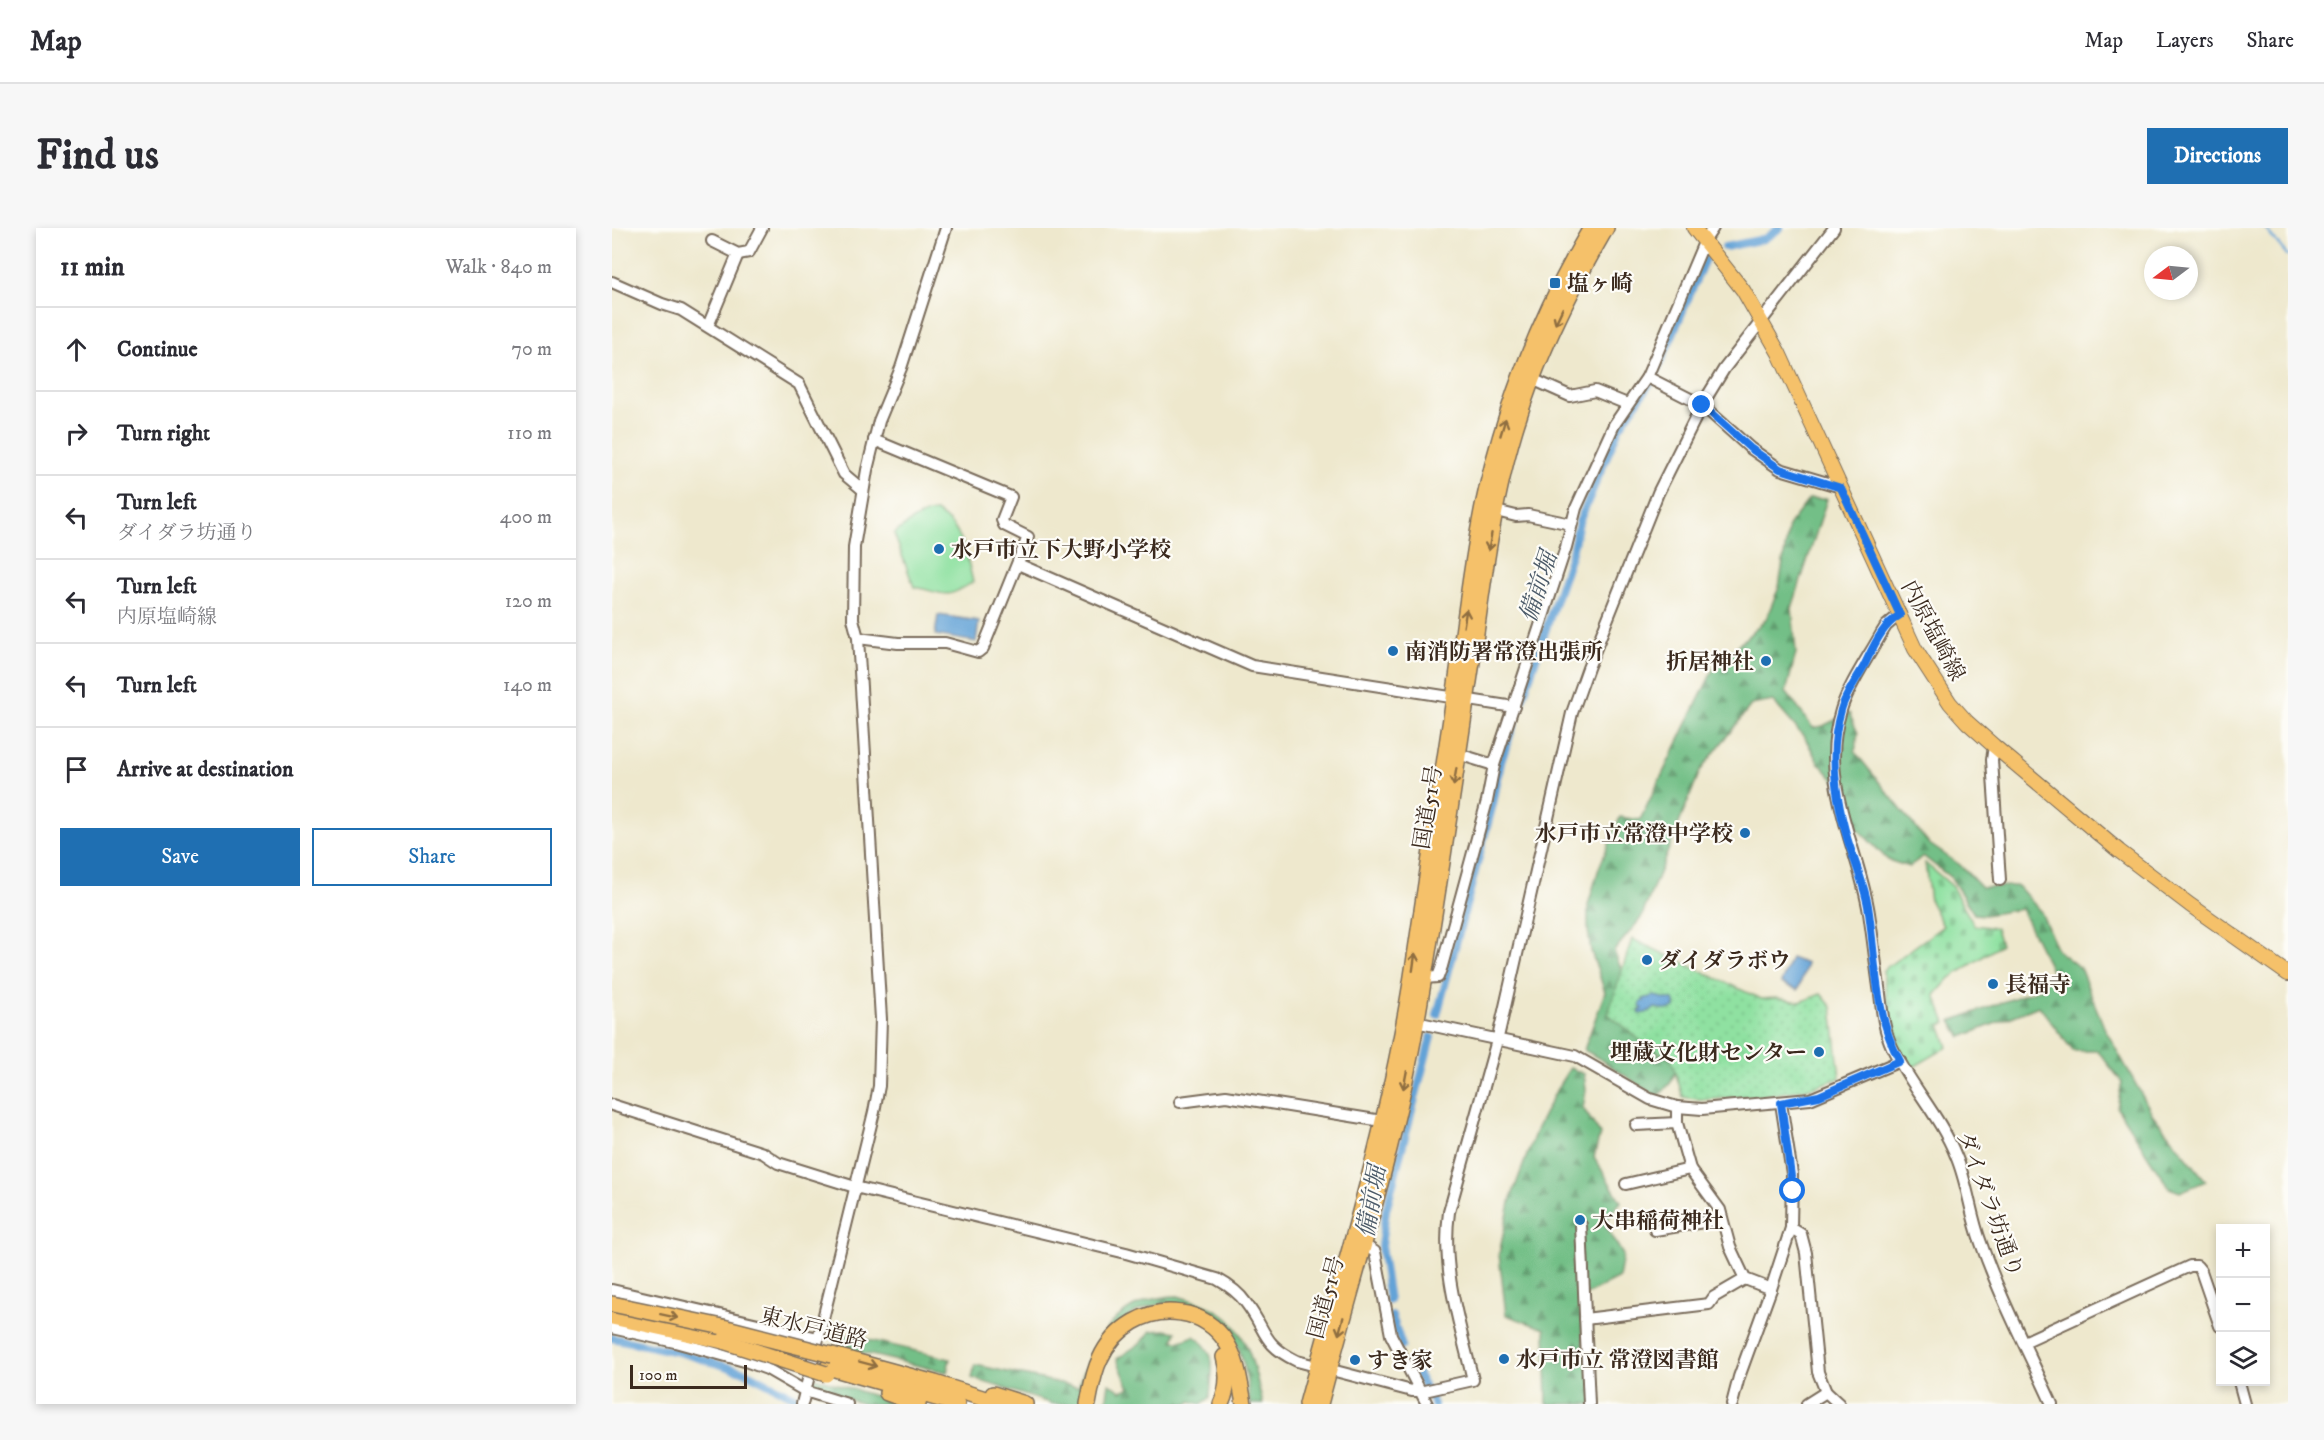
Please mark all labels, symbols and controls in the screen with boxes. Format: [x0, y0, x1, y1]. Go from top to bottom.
text: Map [30, 24, 82, 59]
text: Map [2084, 28, 2123, 54]
text: Layers [2156, 28, 2214, 54]
text: Share [2247, 28, 2294, 54]
button: Directions [2147, 128, 2288, 184]
text: Find us [36, 130, 159, 182]
north arrow [2144, 246, 2198, 300]
text: 11 min [60, 251, 125, 284]
text: Walk · 840 m [445, 255, 552, 280]
place label: 塩ヶ崎 [1567, 271, 1633, 298]
marker: 塩ヶ崎 [1548, 276, 1562, 290]
one-way arrow [1552, 307, 1564, 325]
icon: ahead [60, 333, 93, 366]
text: Continue [117, 336, 198, 363]
text: 70 m [511, 337, 552, 362]
route end [1688, 391, 1714, 417]
icon: right [60, 417, 93, 450]
one-way arrow [1498, 418, 1509, 437]
text: Turn right [117, 420, 210, 447]
text: 110 m [507, 421, 552, 446]
text: Turn left [117, 489, 197, 516]
icon: left [60, 501, 93, 534]
text: 400 m [500, 505, 552, 530]
text: ダイダラ坊通り [117, 521, 257, 546]
one-way arrow [1484, 532, 1495, 552]
place label: 水戸市立下大野小学校 [951, 537, 1171, 564]
marker: 水戸市立下大野小学校 [932, 542, 946, 556]
water label: 備前堀 [1514, 545, 1566, 626]
text: Turn left [117, 573, 197, 600]
street label: 内原塩崎線 [1895, 576, 1970, 686]
icon: left [60, 585, 93, 618]
text: 120 m [505, 589, 552, 614]
text: 内原塩崎線 [117, 605, 217, 630]
one-way arrow [1460, 608, 1471, 628]
place label: 南消防署常澄出張所 [1405, 639, 1603, 666]
marker: 南消防署常澄出張所 [1386, 644, 1400, 658]
place label: 折居神社 [1666, 649, 1754, 676]
marker: 折居神社 [1759, 654, 1773, 668]
icon: left [60, 669, 93, 702]
text: Turn left [117, 672, 197, 699]
text: 140 m [503, 673, 552, 698]
icon: arrive [60, 753, 93, 786]
text: Arrive at destination [117, 756, 294, 783]
street label: 国道51号 [1408, 763, 1448, 851]
one-way arrow [1449, 766, 1460, 786]
place label: 水戸市立常澄中学校 [1535, 821, 1733, 848]
marker: 水戸市立常澄中学校 [1738, 826, 1752, 840]
button: Save [60, 828, 300, 886]
button: Share [312, 828, 552, 886]
place label: ダイダラボウ [1659, 948, 1791, 975]
one-way arrow [1408, 953, 1419, 973]
marker: ダイダラボウ [1640, 953, 1654, 967]
place label: 長福寺 [2005, 972, 2071, 999]
marker: 長福寺 [1986, 977, 2000, 991]
place label: 埋蔵文化財センター [1610, 1040, 1807, 1067]
marker: 埋蔵文化財センター [1812, 1045, 1826, 1059]
one-way arrow [1399, 1069, 1410, 1089]
street label: ダイダラ坊通り [1951, 1128, 2029, 1281]
water label: 備前堀 [1351, 1160, 1394, 1240]
route start [1779, 1177, 1805, 1203]
place label: 大串稲荷神社 [1592, 1208, 1724, 1235]
marker: 大串稲荷神社 [1573, 1213, 1587, 1227]
map controls [2216, 1224, 2270, 1386]
button: + [2216, 1224, 2270, 1278]
street label: 国道51号 [1302, 1253, 1350, 1342]
button: − [2216, 1278, 2270, 1332]
street label: 東水戸道路 [757, 1302, 870, 1355]
one-way arrow [659, 1311, 679, 1322]
one-way arrow [1335, 1317, 1346, 1336]
button: layers [2216, 1332, 2270, 1386]
place label: 水戸市立 常澄図書館 [1516, 1347, 1719, 1374]
place label: すき家 [1367, 1348, 1433, 1375]
marker: 水戸市立 常澄図書館 [1497, 1352, 1511, 1366]
marker: すき家 [1348, 1353, 1362, 1367]
one-way arrow [858, 1359, 877, 1370]
scale bar [630, 1362, 747, 1390]
text: 100 m [639, 1365, 678, 1385]

